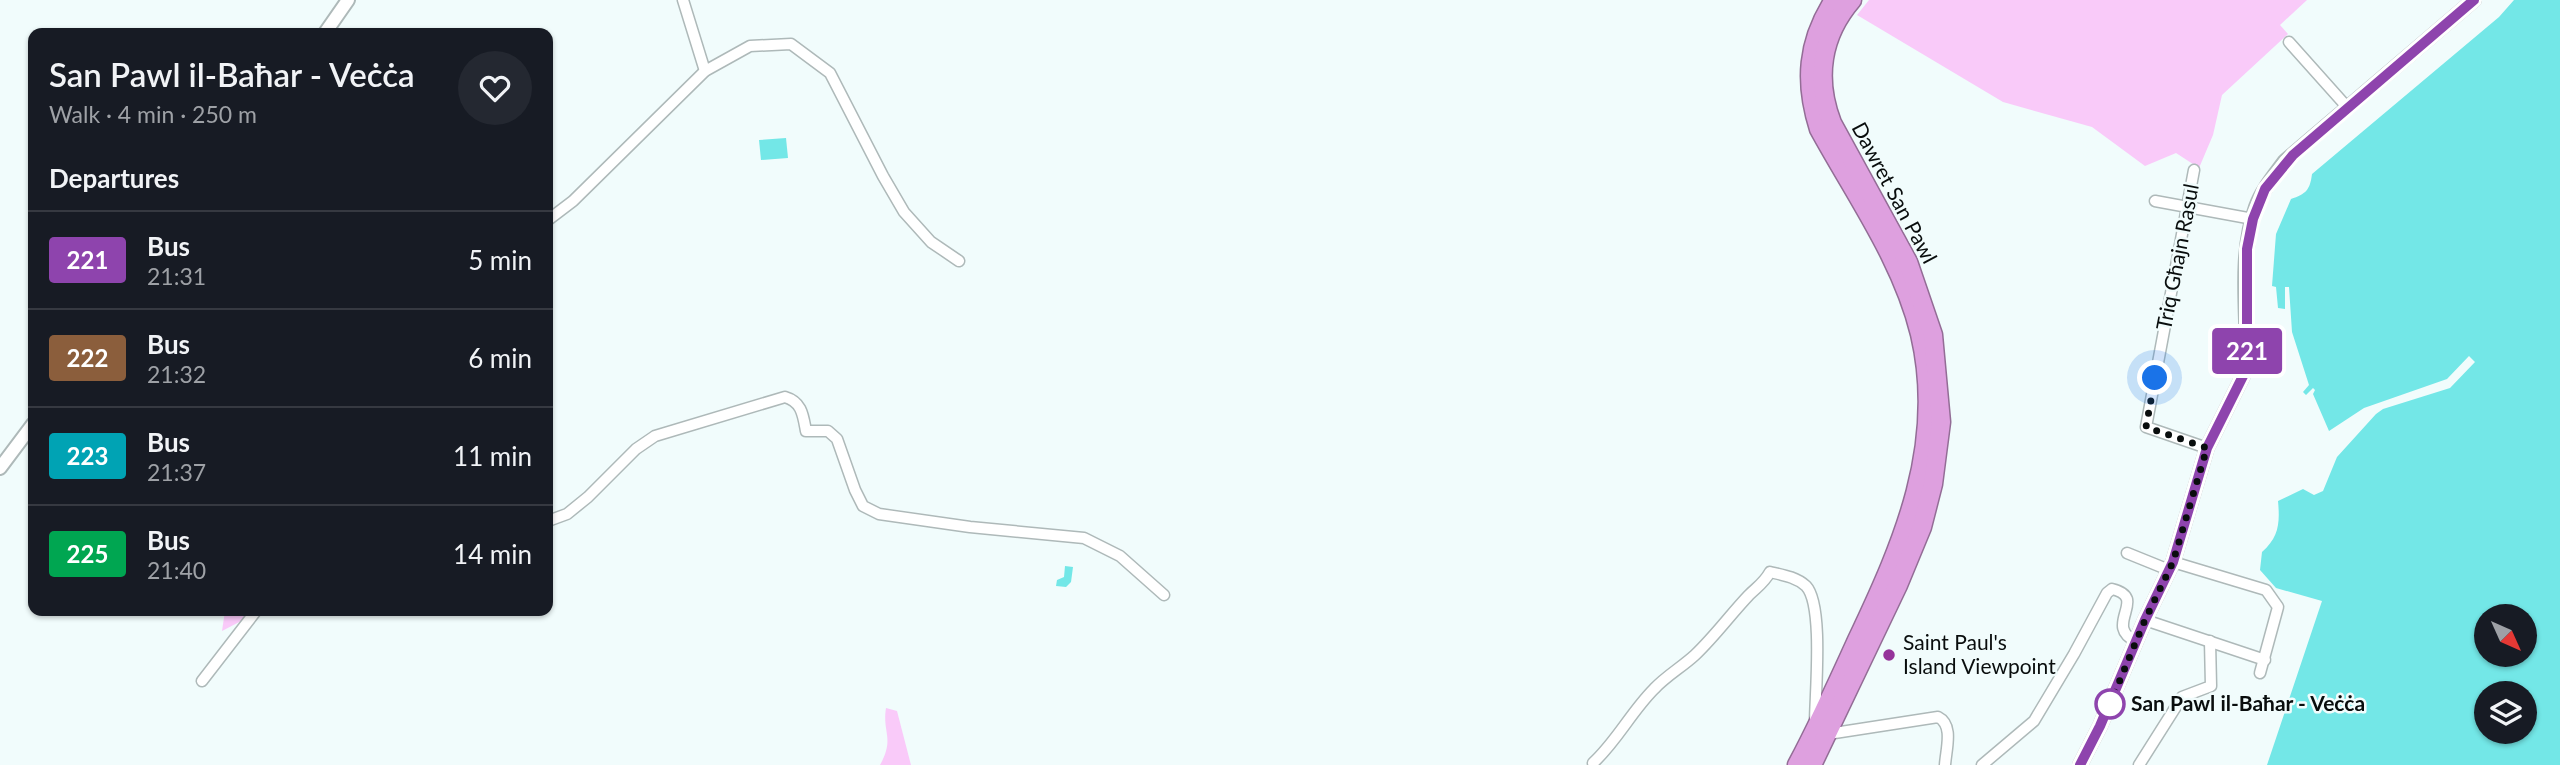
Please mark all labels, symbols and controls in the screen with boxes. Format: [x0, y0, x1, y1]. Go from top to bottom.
button: heart [458, 51, 532, 125]
text: San Pawl il-Baħar - Veċċa [49, 54, 415, 94]
text: Walk · 4 min · 250 m [49, 100, 257, 128]
street label: Dawret San Pawl [1848, 117, 1943, 267]
text: Departures [49, 162, 179, 194]
street label: Triq Għajn Rasul [2150, 181, 2203, 332]
text: Bus [147, 230, 190, 262]
text: 5 min [468, 244, 532, 276]
text: 221 [67, 245, 108, 274]
text: 21:31 [147, 262, 206, 290]
text: Bus [147, 328, 190, 360]
line badge: 221 [2207, 328, 2287, 374]
text: 221 [2226, 336, 2268, 365]
text: 6 min [468, 342, 532, 374]
text: 222 [67, 343, 108, 372]
text: 21:32 [147, 360, 206, 388]
your location [2137, 360, 2172, 395]
text: Bus [147, 426, 190, 458]
text: 11 min [453, 440, 532, 472]
text: 223 [67, 441, 108, 470]
text: 21:37 [147, 458, 206, 486]
text: Bus [147, 524, 190, 556]
text: 14 min [453, 538, 532, 570]
text: 225 [67, 539, 108, 568]
text: 21:40 [147, 556, 206, 584]
north arrow [2474, 604, 2538, 667]
map controls [2474, 604, 2537, 744]
place label: Saint Paul's Island Viewpoint [1903, 629, 2056, 678]
marker: Saint Paul's Island Viewpoint [1881, 647, 1897, 663]
button: layers [2474, 681, 2537, 744]
marker: San Pawl il-Baħar - Veċċa [2095, 689, 2125, 719]
place label: San Pawl il-Baħar - Veċċa [2131, 690, 2365, 715]

